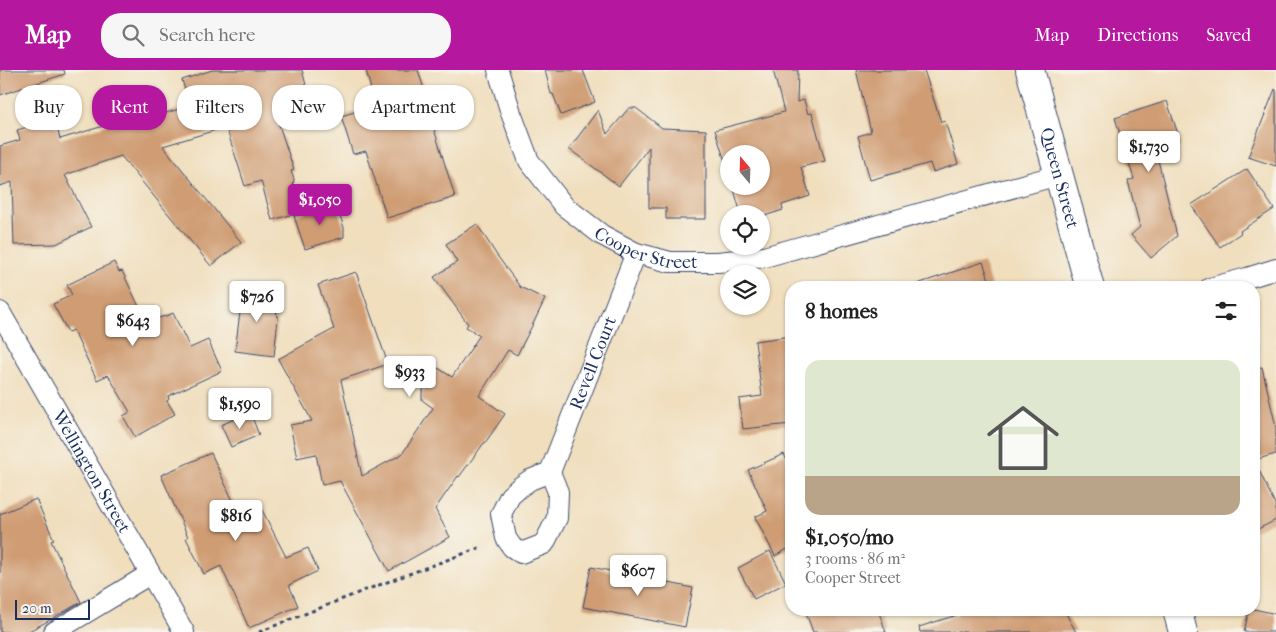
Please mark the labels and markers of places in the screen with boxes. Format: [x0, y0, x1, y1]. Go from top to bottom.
pin: $1,730 [1108, 131, 1190, 173]
pin: $1,050 [279, 184, 361, 226]
pin: $726 [227, 280, 287, 323]
pin: $643 [103, 304, 163, 347]
pin: $933 [380, 356, 440, 398]
pin: $1,590 [199, 388, 281, 430]
pin: $816 [206, 500, 266, 542]
pin: $607 [608, 554, 668, 597]

